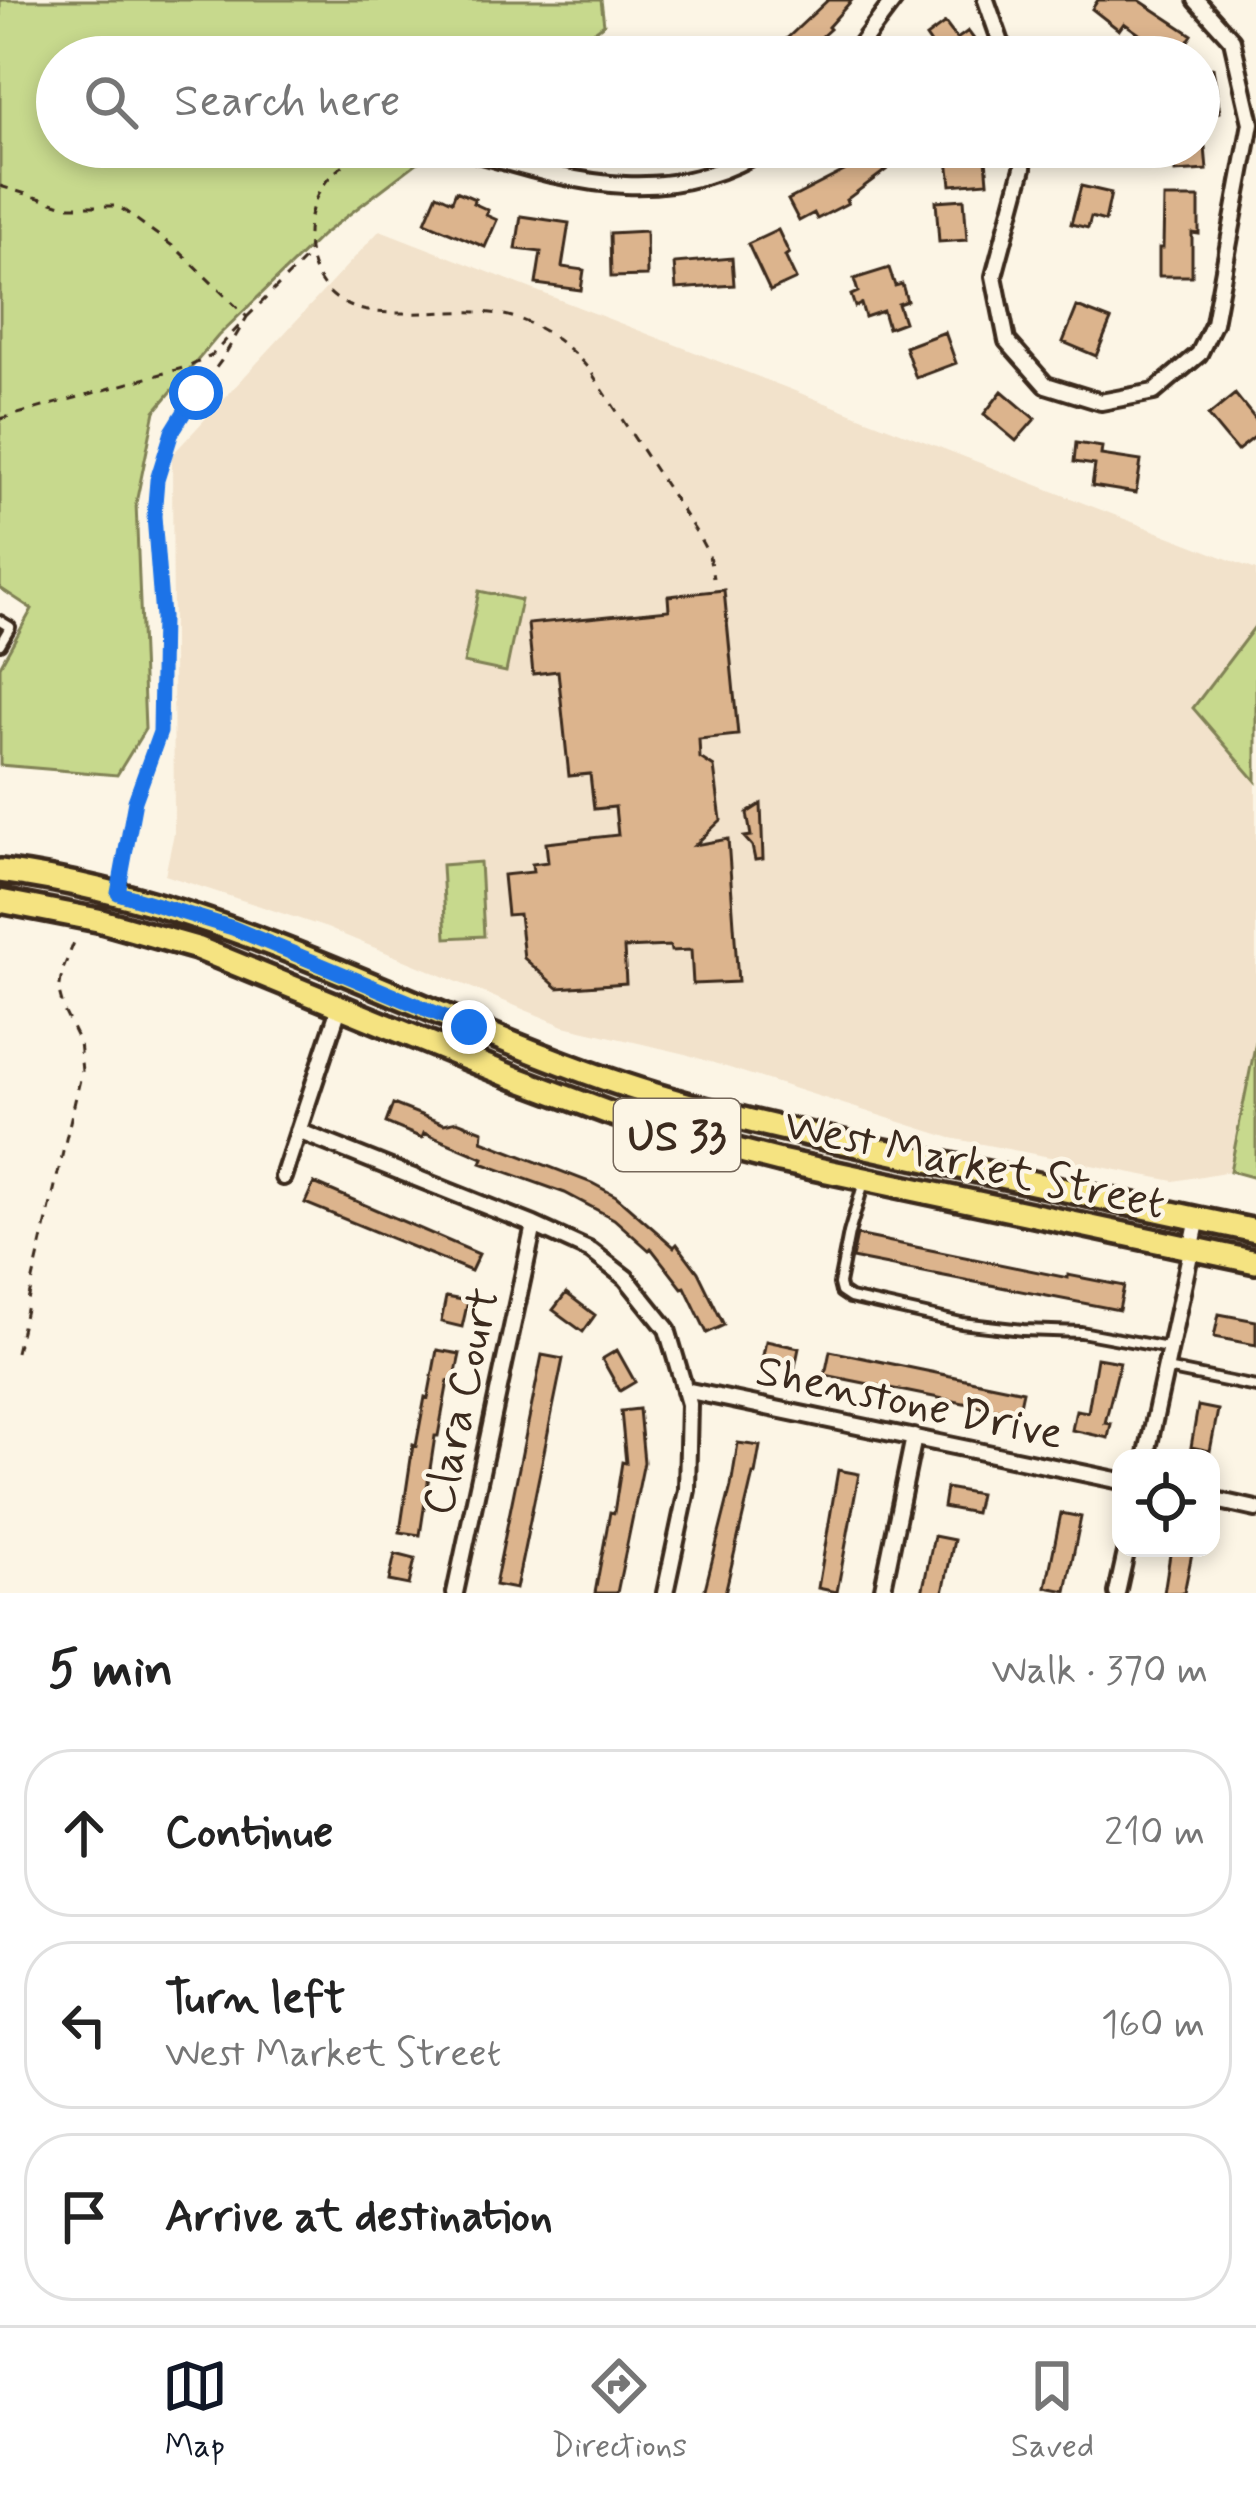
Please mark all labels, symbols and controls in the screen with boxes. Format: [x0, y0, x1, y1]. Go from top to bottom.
search box [36, 36, 1220, 168]
icon: search [78, 69, 144, 135]
text: Search here [174, 73, 401, 132]
route start [169, 366, 223, 420]
route end [442, 1000, 496, 1054]
street label: West Market Street [778, 1096, 1170, 1235]
road number: US 33 [614, 1099, 740, 1171]
street label: Clara Court [410, 1283, 515, 1521]
street label: Shenstone Drive [750, 1342, 1068, 1465]
map controls [1112, 1449, 1220, 1557]
button: locate [1112, 1449, 1220, 1557]
text: 5 min [48, 1638, 173, 1704]
text: Walk · 370 m [991, 1646, 1208, 1697]
icon: ahead [51, 1800, 117, 1866]
text: Continue [165, 1804, 333, 1863]
text: 210 m [1104, 1808, 1205, 1859]
text: Turn left [165, 1970, 345, 2029]
icon: left [51, 1992, 117, 2058]
text: 160 m [1101, 2000, 1205, 2051]
text: West Market Street [165, 2029, 501, 2080]
icon: arrive [51, 2184, 117, 2250]
text: Arrive at destination [165, 2188, 553, 2247]
tab: Map [162, 2353, 228, 2469]
tab: Directions [551, 2353, 687, 2469]
tab: Saved [1011, 2353, 1094, 2469]

